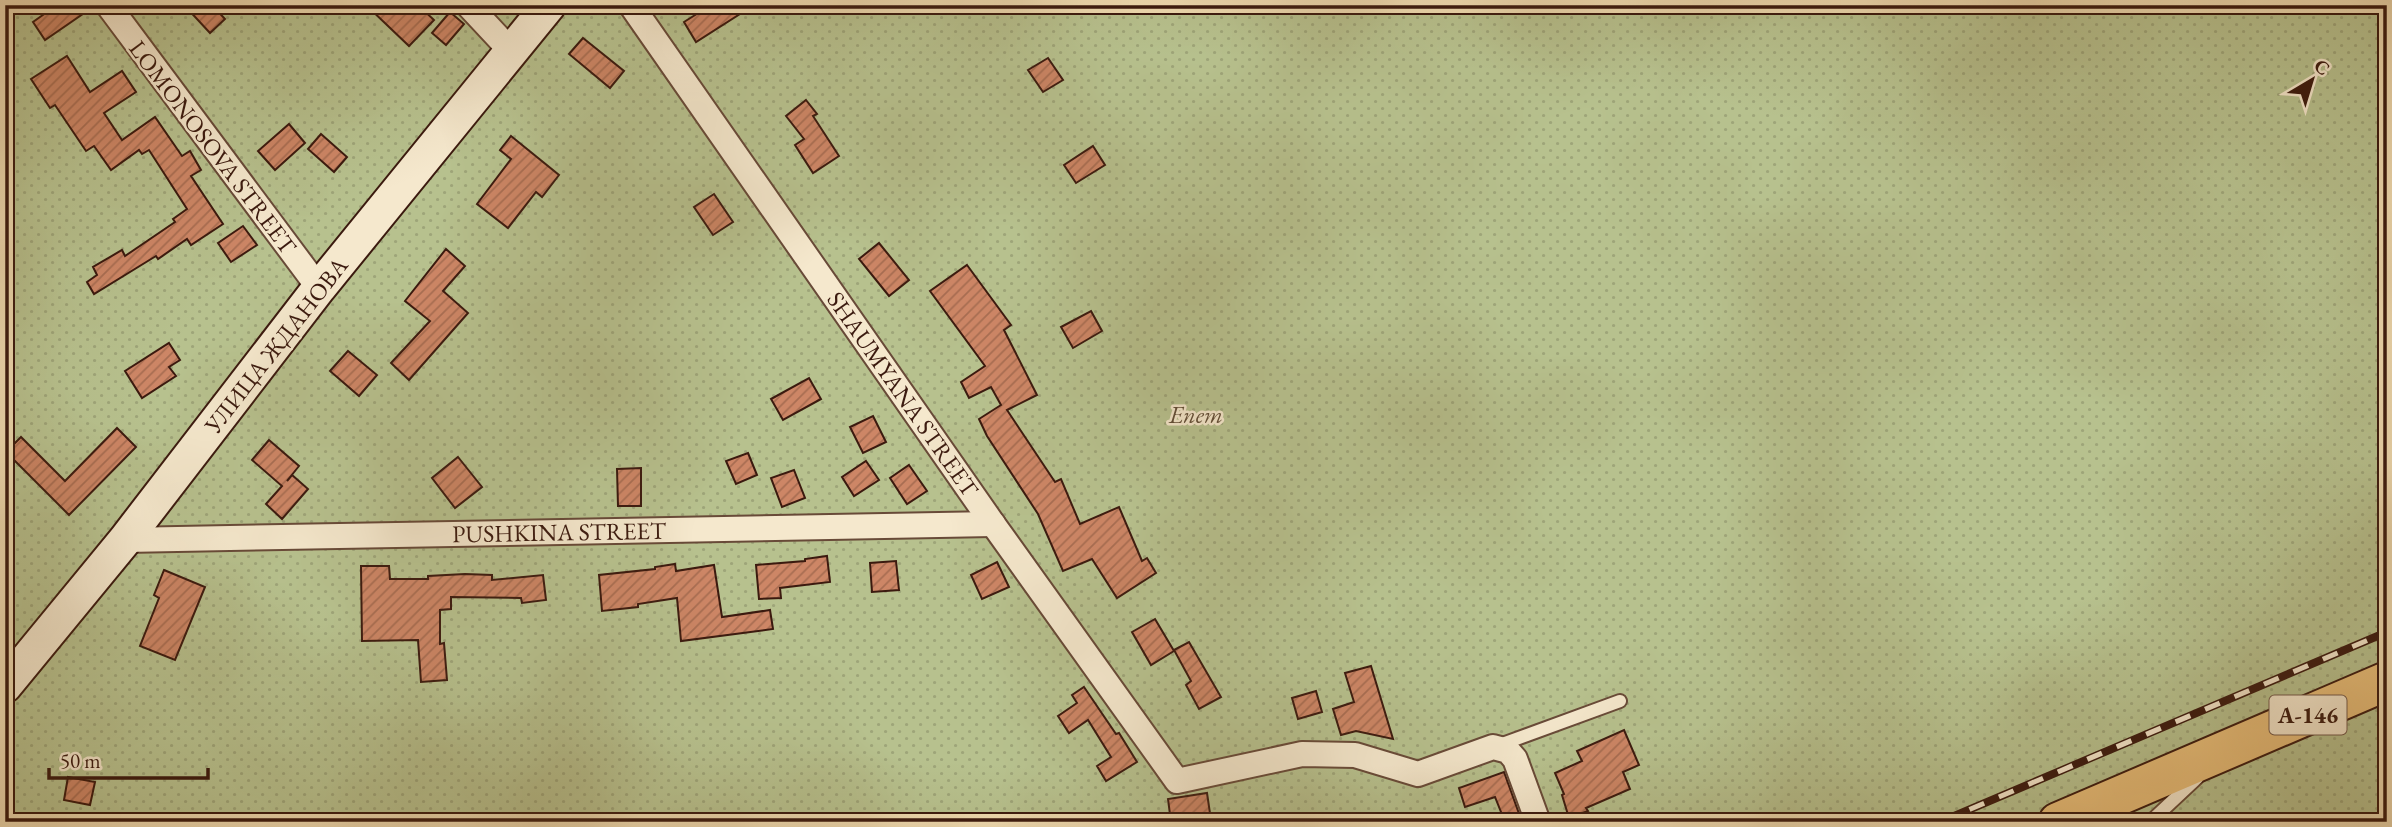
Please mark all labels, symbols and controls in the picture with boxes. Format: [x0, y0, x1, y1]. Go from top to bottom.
street label: LOMONOSOVA STREET [122, 34, 304, 261]
north arrow [2276, 46, 2346, 116]
text: С [2309, 53, 2335, 81]
street label: УЛИЦА ЖДАНОВА [197, 250, 355, 440]
street label: SHAUMYANA STREET [820, 285, 986, 503]
park label: Enem [1168, 399, 1223, 430]
street label: PUSHKINA STREET [452, 515, 667, 549]
road number: А-146 [2270, 695, 2346, 734]
scale bar [49, 736, 208, 780]
text: 50 m [60, 747, 101, 774]

